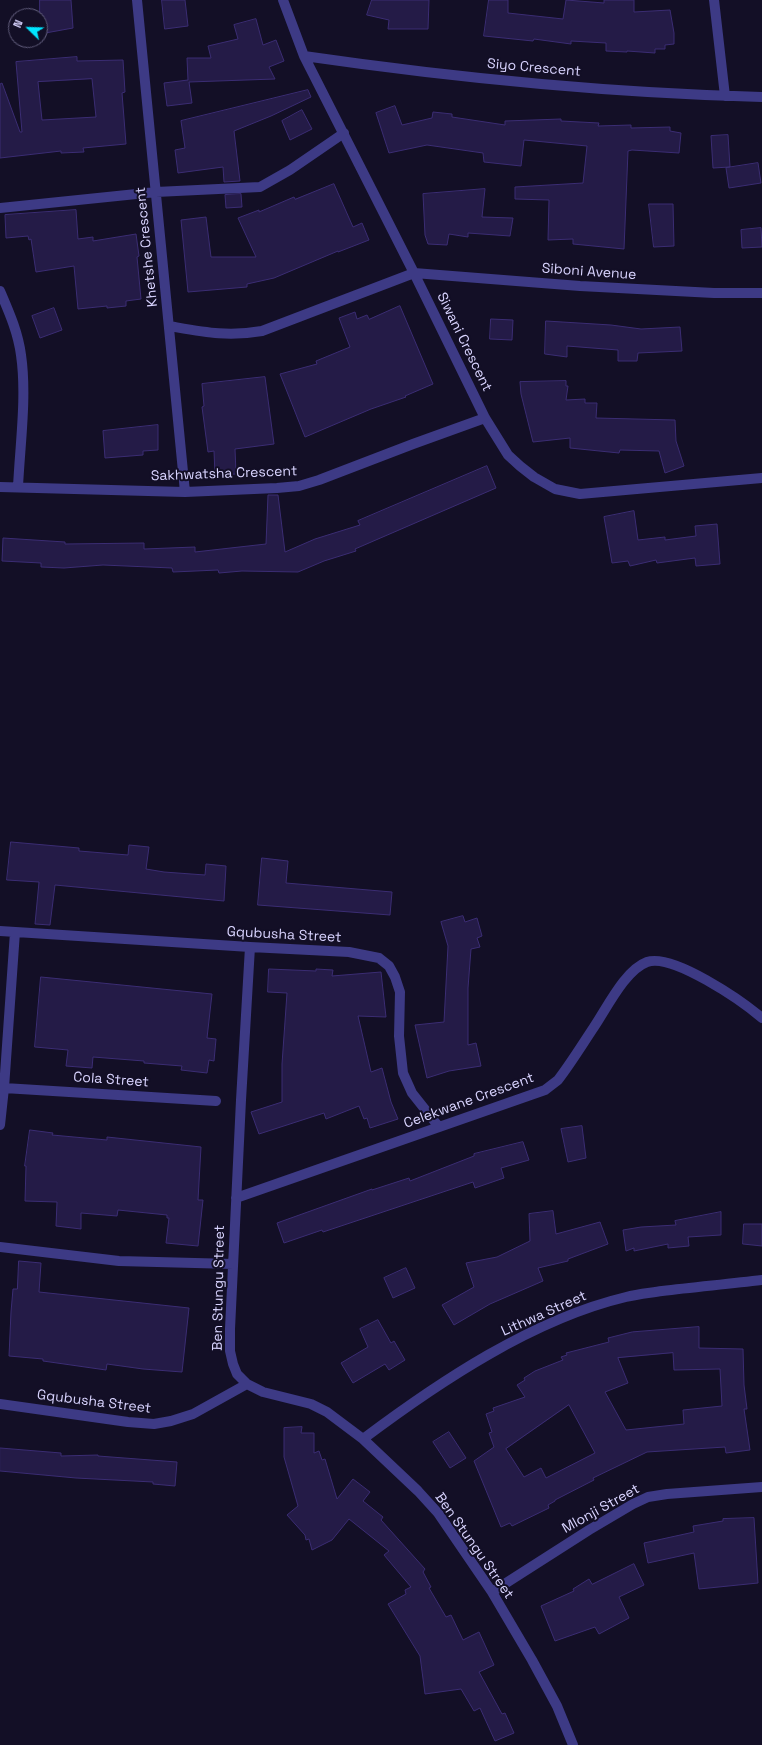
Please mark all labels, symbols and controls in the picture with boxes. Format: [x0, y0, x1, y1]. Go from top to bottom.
north arrow [8, 8, 48, 48]
text: N [10, 18, 26, 30]
street label: Siyo Crescent [486, 56, 582, 80]
street label: Khetshe Crescent [132, 186, 162, 308]
street label: Siboni Avenue [541, 260, 637, 284]
street label: Siwani Crescent [433, 290, 495, 394]
street label: Sakhwatsha Crescent [150, 463, 298, 485]
street label: Gqubusha Street [226, 924, 342, 946]
street label: Cola Street [73, 1069, 149, 1091]
street label: Celekwane Crescent [402, 1070, 536, 1132]
street label: Ben Stungu Street [210, 1225, 228, 1351]
street label: Lithwa Street [499, 1288, 589, 1340]
street label: Gqubusha Street [36, 1387, 152, 1417]
street label: Mlonji Street [559, 1481, 643, 1537]
street label: Ben Stungu Street [431, 1490, 517, 1602]

